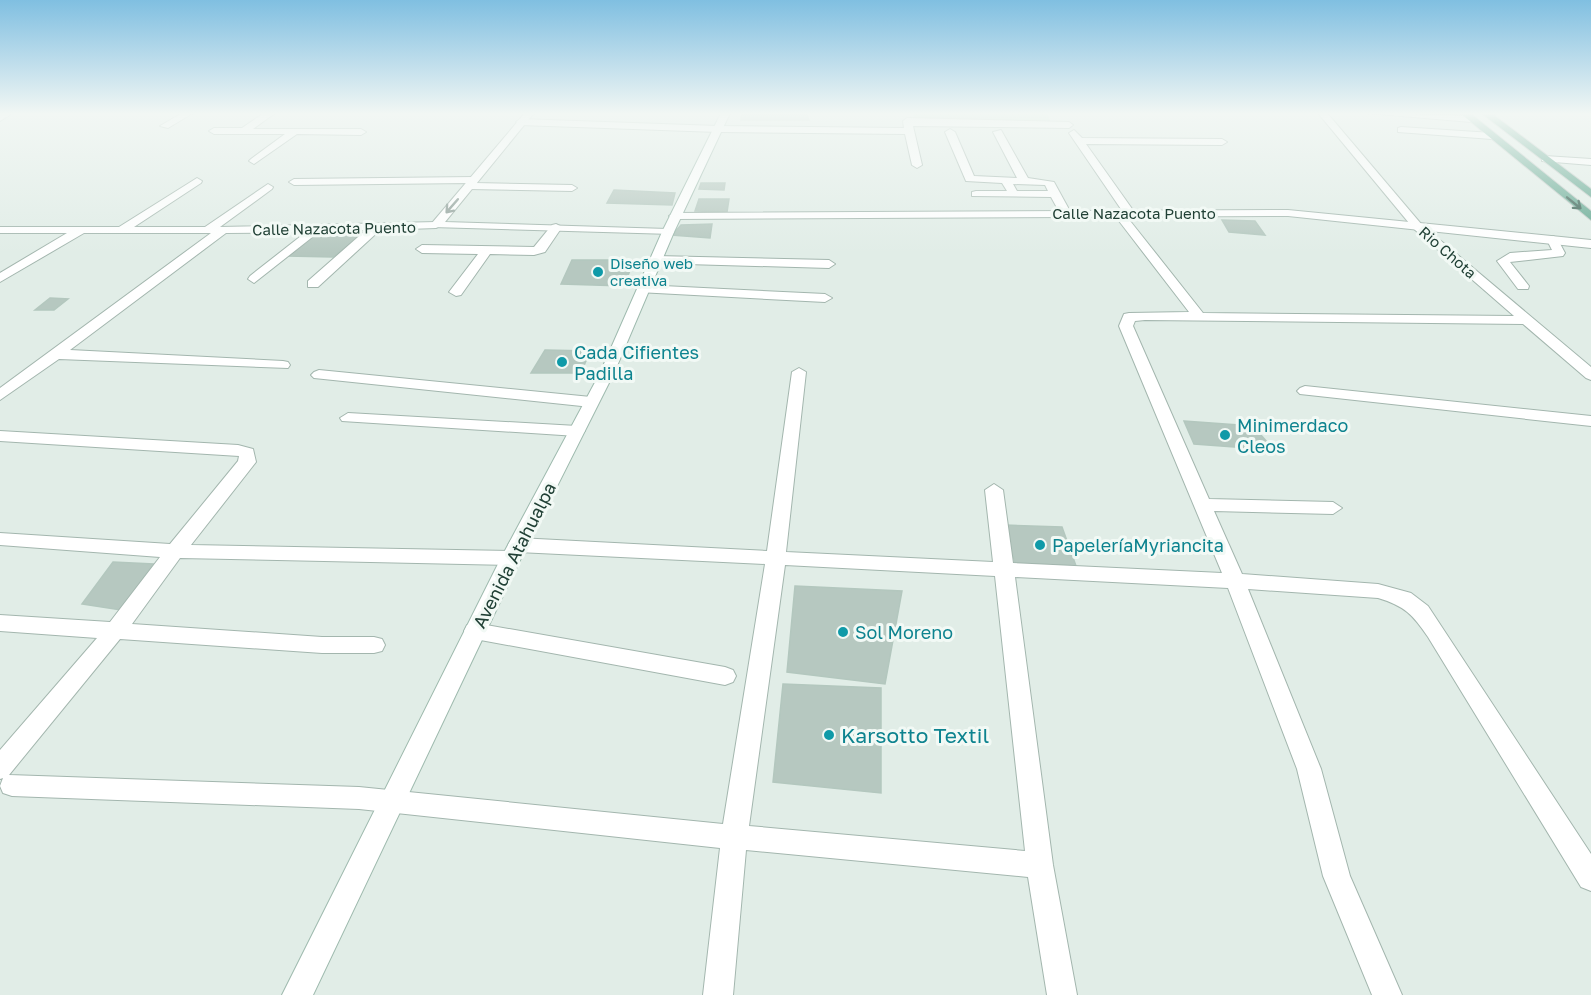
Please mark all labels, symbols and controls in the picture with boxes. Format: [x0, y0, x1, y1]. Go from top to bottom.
one-way arrow [1566, 197, 1582, 210]
one-way arrow [445, 198, 459, 213]
street label: Calle Nazacota Puento [1052, 204, 1216, 222]
street label: Calle Nazacota Puento [252, 218, 416, 238]
street label: Rio Chota [1416, 222, 1480, 282]
place label: Diseño web creativa [610, 254, 693, 289]
marker: Diseño web creativa [591, 265, 605, 279]
place label: Cada Cifientes Padilla [574, 341, 699, 384]
marker: Cada Cifientes Padilla [555, 355, 569, 369]
place label: Minimerdaco Cleos [1237, 414, 1348, 457]
marker: Minimerdaco Cleos [1218, 428, 1232, 442]
street label: Avenida Atahualpa [468, 478, 560, 632]
place label: PapeleríaMyriancita [1052, 534, 1224, 556]
marker: PapeleríaMyriancita [1033, 538, 1047, 552]
place label: Sol Moreno [855, 621, 953, 643]
marker: Sol Moreno [836, 625, 850, 639]
place label: Karsotto Textil [841, 722, 989, 748]
marker: Karsotto Textil [822, 728, 836, 742]

